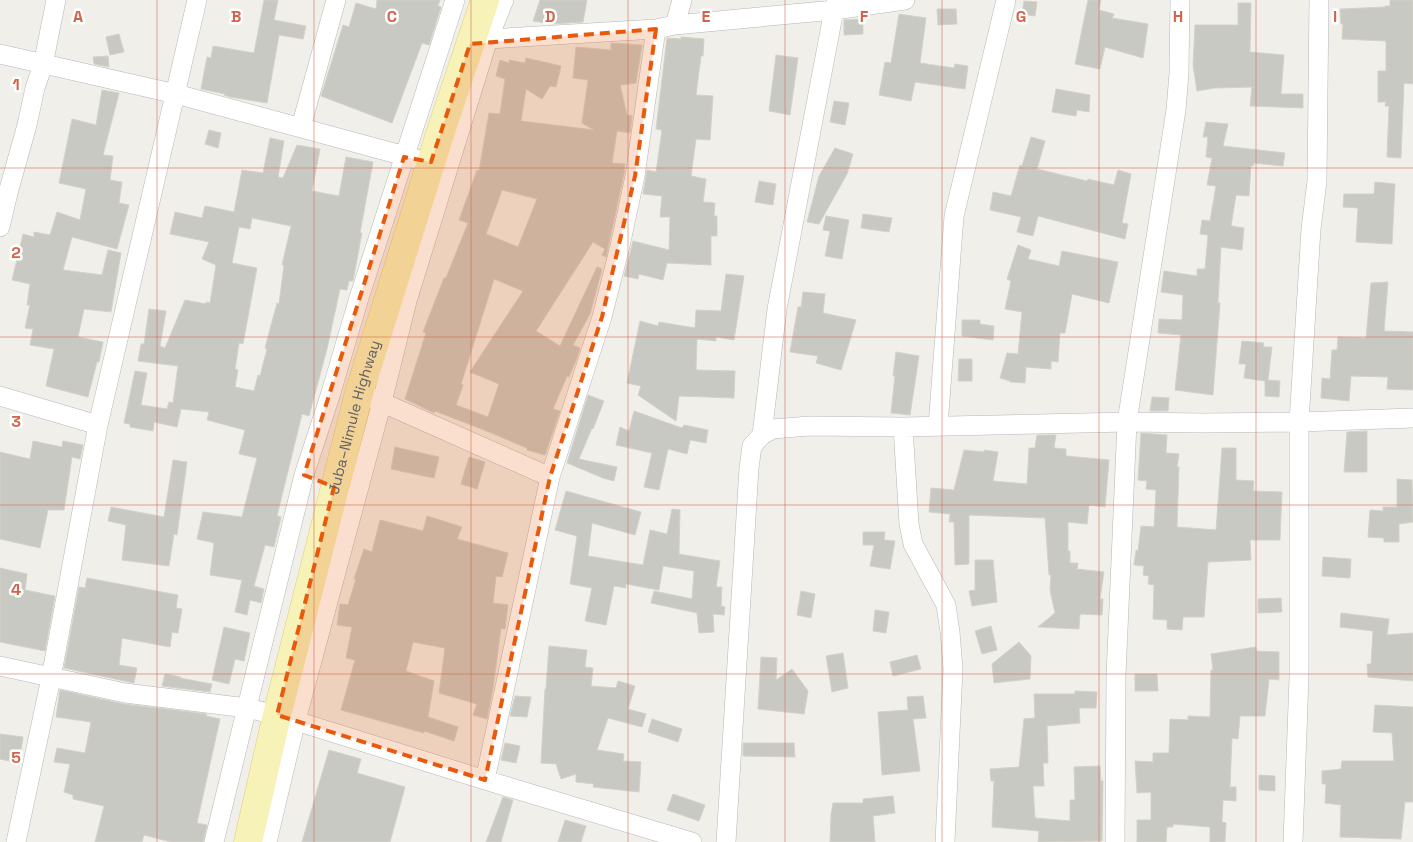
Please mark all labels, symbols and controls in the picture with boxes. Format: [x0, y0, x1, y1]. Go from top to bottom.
text: A [73, 6, 83, 27]
text: B [231, 6, 241, 27]
text: C [387, 6, 397, 27]
text: D [545, 6, 555, 27]
text: E [702, 6, 711, 27]
text: F [860, 6, 869, 27]
text: G [1016, 6, 1026, 27]
text: H [1173, 6, 1183, 27]
text: I [1333, 6, 1337, 27]
text: 1 [12, 74, 20, 95]
text: 2 [11, 242, 21, 263]
street label: Juba–Nimule Highway [324, 338, 384, 496]
text: 3 [11, 411, 21, 432]
text: 4 [11, 579, 21, 600]
text: 5 [11, 747, 21, 768]

